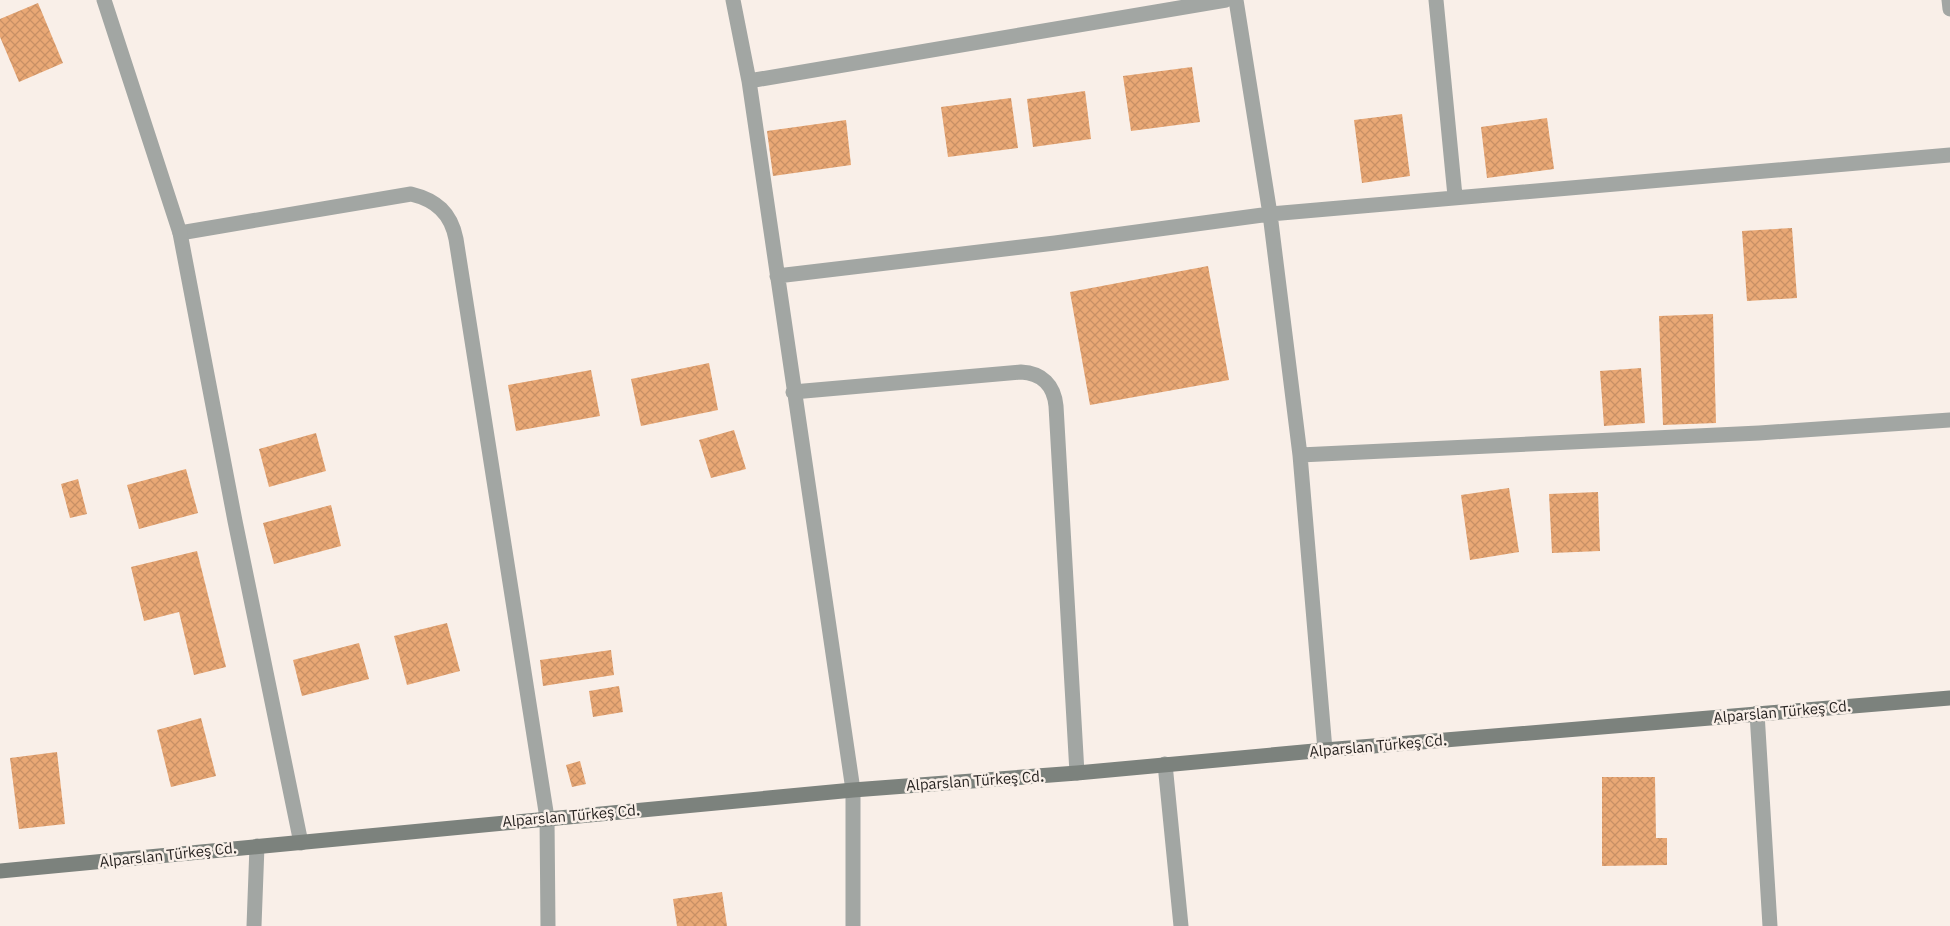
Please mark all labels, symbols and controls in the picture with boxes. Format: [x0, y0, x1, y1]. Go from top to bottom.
street label: Alparslan Türkeş Cd. [1712, 696, 1852, 727]
street label: Alparslan Türkeş Cd. [1308, 730, 1448, 761]
street label: Alparslan Türkeş Cd. [905, 766, 1044, 795]
street label: Alparslan Türkeş Cd. [501, 800, 641, 831]
street label: Alparslan Türkeş Cd. [98, 838, 238, 871]

